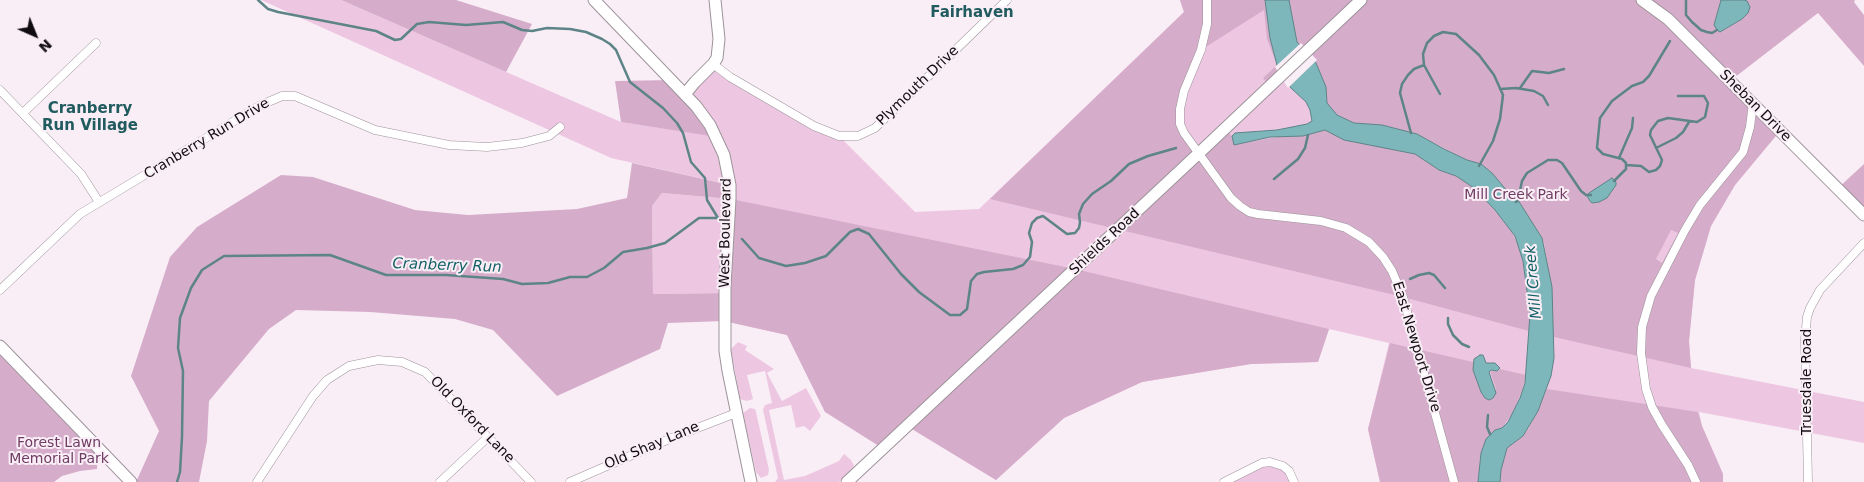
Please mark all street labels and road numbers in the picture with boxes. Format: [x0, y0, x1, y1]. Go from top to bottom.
street label: Plymouth Drive [873, 43, 963, 129]
street label: Sheban Drive [1716, 67, 1794, 145]
street label: Cranberry Run Drive [141, 95, 273, 183]
street label: West Boulevard [717, 178, 735, 288]
street label: Shields Road [1066, 205, 1144, 279]
street label: East Newport Drive [1388, 280, 1444, 414]
street label: Truesdale Road [1799, 329, 1815, 435]
street label: Old Oxford Lane [426, 373, 518, 467]
street label: Old Shay Lane [602, 418, 702, 474]

